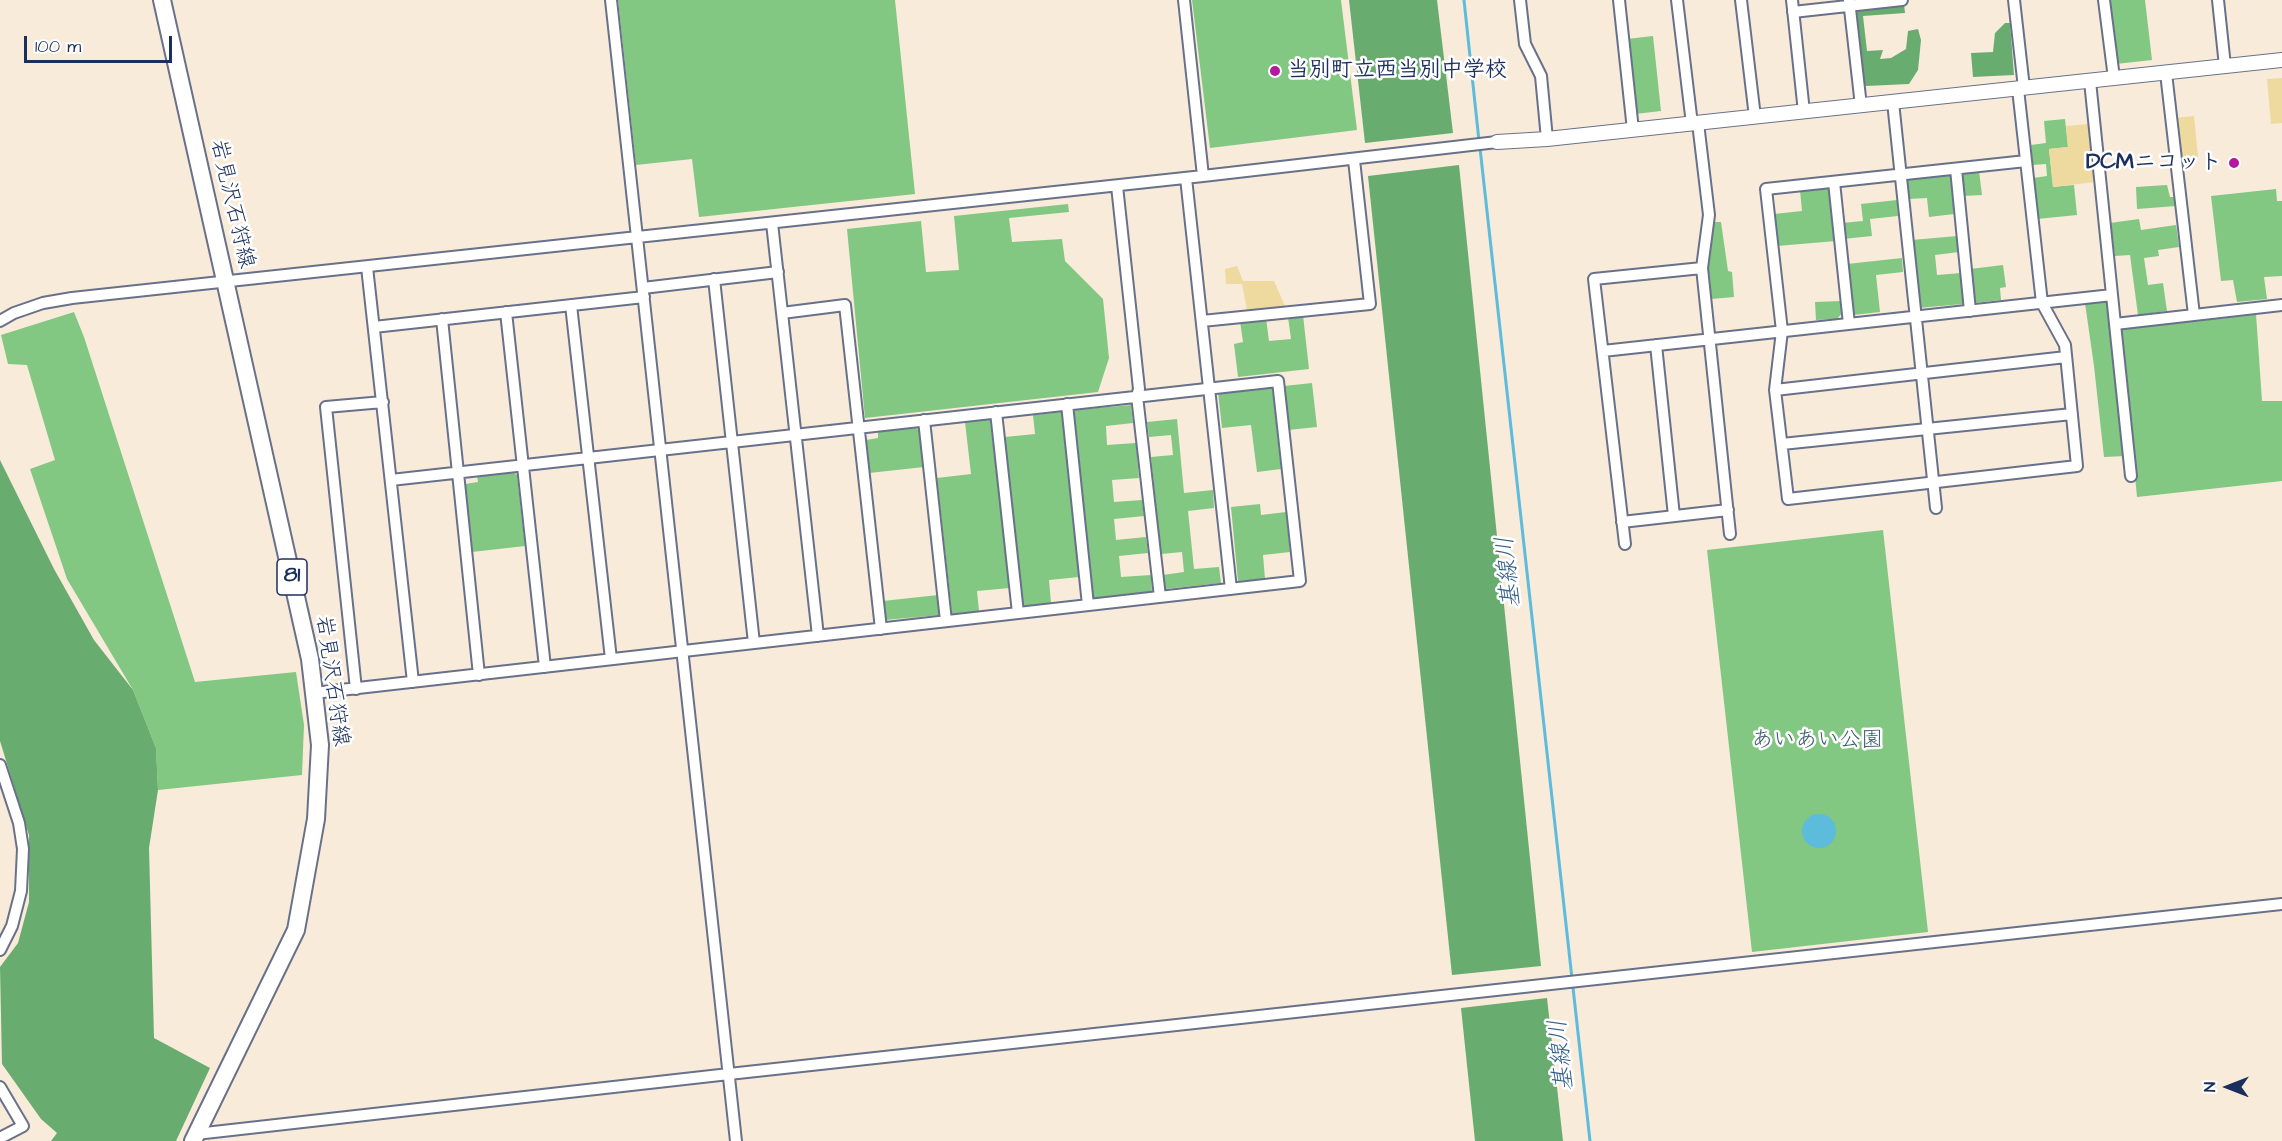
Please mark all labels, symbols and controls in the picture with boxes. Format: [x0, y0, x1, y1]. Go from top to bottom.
scale bar [27, 24, 176, 62]
text: 100 m [35, 34, 81, 59]
place label: 当別町立西当別中学校 [1287, 58, 1507, 84]
marker: 当別町立西当別中学校 [1268, 64, 1282, 78]
street label: 岩見沢石狩線 [203, 137, 259, 271]
place label: DCMニコット [2086, 150, 2222, 176]
marker: DCMニコット [2227, 156, 2241, 170]
water label: 基線川 [1492, 535, 1528, 609]
road number: 81 [277, 559, 307, 595]
street label: 岩見沢石狩線 [309, 614, 353, 748]
park label: あいあい公園 [1751, 728, 1883, 754]
water label: 基線川 [1545, 1018, 1581, 1092]
north arrow [2198, 1057, 2258, 1117]
text: N [2199, 1082, 2221, 1092]

